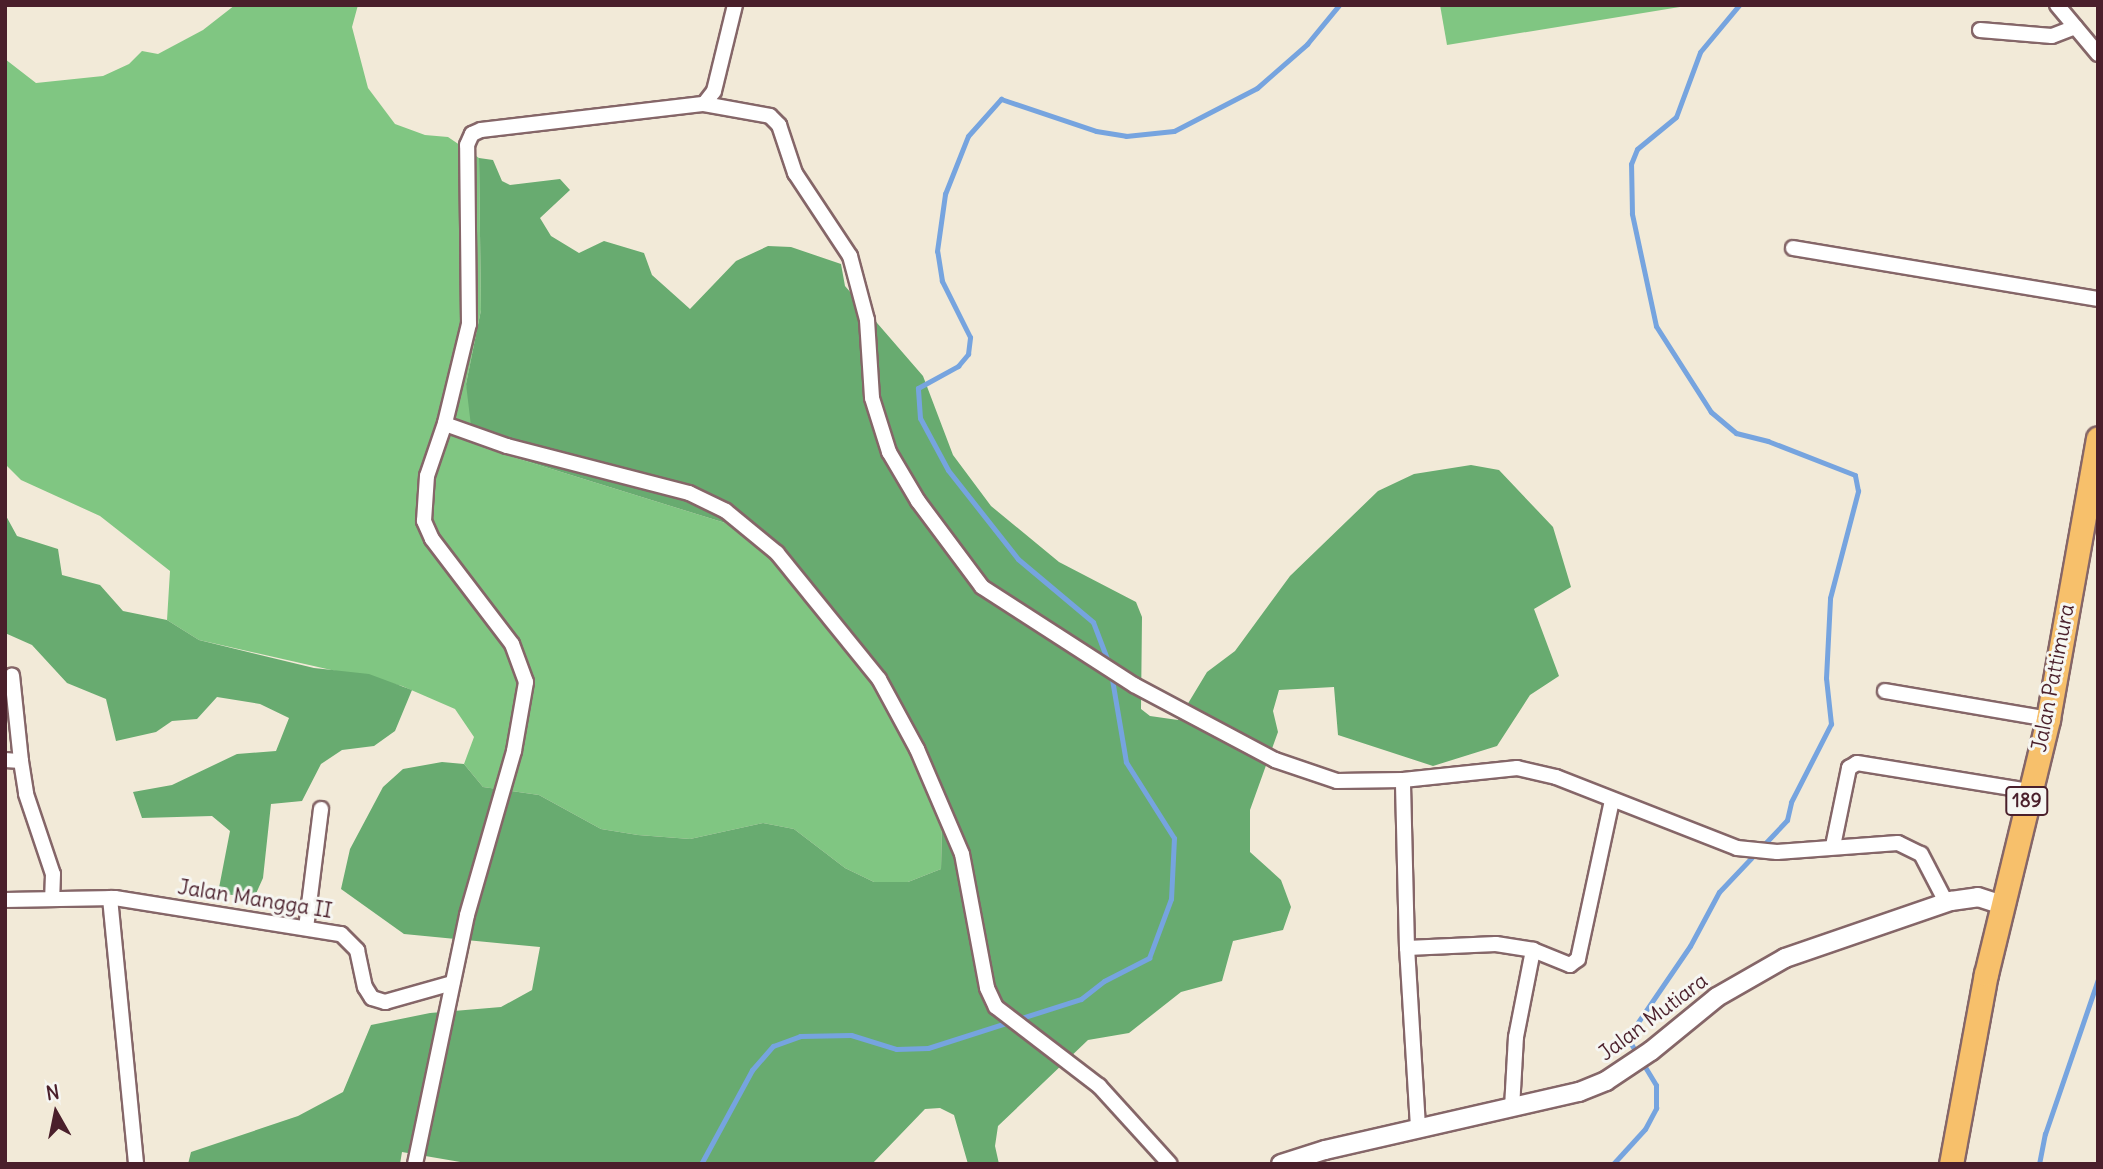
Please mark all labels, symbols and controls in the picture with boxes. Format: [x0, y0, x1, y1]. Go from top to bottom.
street label: Jalan Pattimura [2026, 602, 2080, 754]
road number: 189 [2004, 786, 2050, 816]
street label: Jalan Mangga II [176, 874, 334, 924]
street label: Jalan Mutiara [1594, 968, 1712, 1066]
north arrow [21, 1078, 91, 1148]
text: N [44, 1079, 61, 1105]

